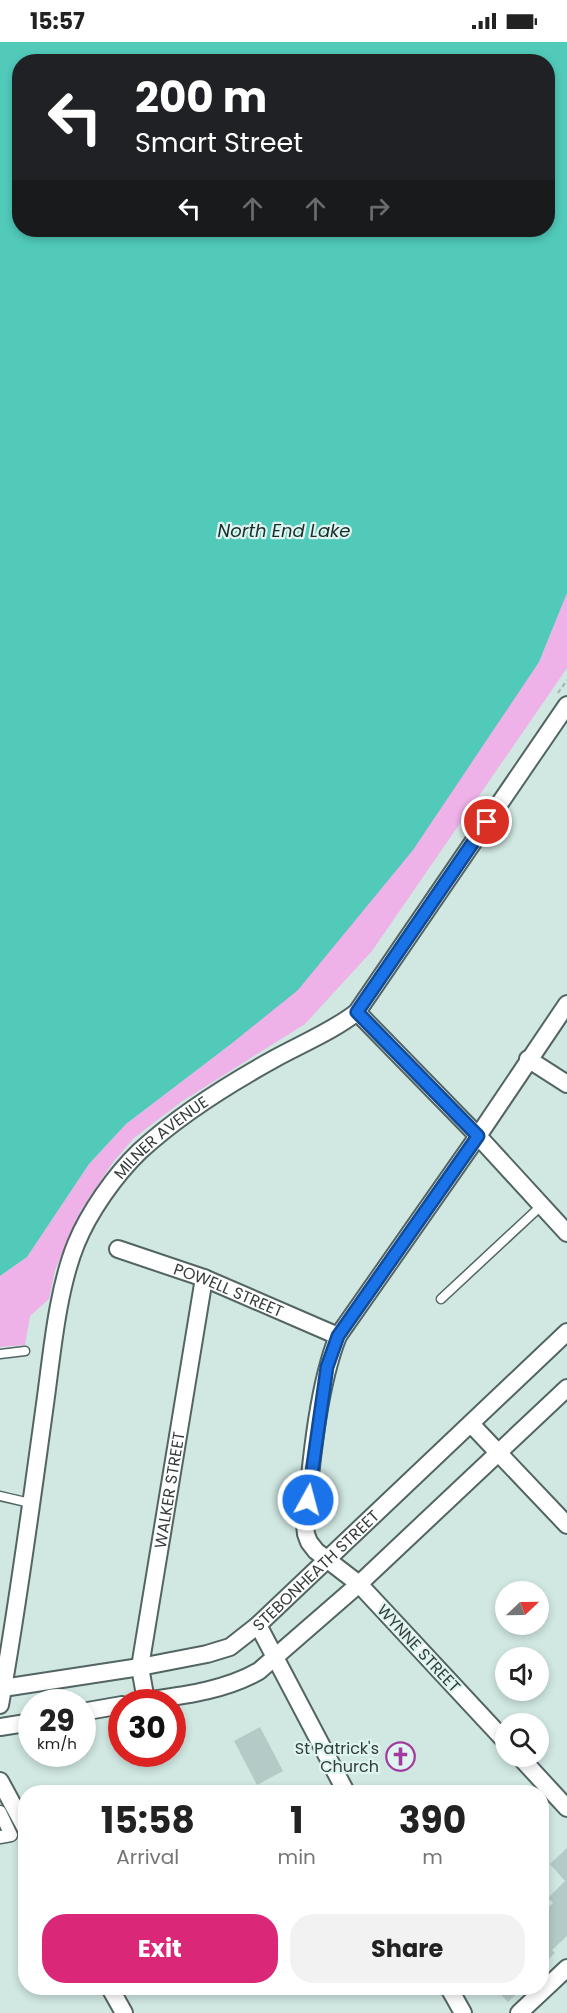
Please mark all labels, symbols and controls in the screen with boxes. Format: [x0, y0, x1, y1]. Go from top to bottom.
text: 15:57 [30, 6, 85, 37]
text: 200 m [135, 68, 267, 127]
icon: left [36, 78, 114, 156]
text: Smart Street [135, 124, 303, 161]
icon: left [173, 192, 206, 225]
icon: ahead [236, 192, 269, 225]
icon: ahead [299, 192, 332, 225]
icon: right [362, 192, 395, 225]
water label: North End Lake [218, 518, 350, 543]
pin [461, 796, 512, 847]
icon: arrive [470, 805, 503, 838]
street label: MILNER AVENUE [108, 1091, 213, 1184]
street label: POWELL STREET [171, 1258, 287, 1323]
street label: WALKER STREET [149, 1430, 191, 1550]
position arrow [276, 1468, 340, 1532]
street label: STEBONHEATH STREET [248, 1505, 385, 1636]
north arrow [495, 1581, 549, 1635]
map controls [495, 1581, 549, 1767]
street label: WYNNE STREET [372, 1599, 466, 1698]
button: sound [495, 1647, 549, 1701]
speed limit sign: 30 [108, 1689, 186, 1767]
text: 29 [39, 1699, 75, 1742]
button: search [495, 1713, 549, 1767]
text: km/h [37, 1733, 77, 1754]
place label: St Patrick's Church [295, 1737, 379, 1778]
church icon: St Patrick's Church [384, 1741, 416, 1773]
text: 15:58 [101, 1795, 195, 1846]
text: 1 [290, 1795, 304, 1846]
text: 390 [399, 1795, 466, 1846]
text: Arrival [116, 1843, 179, 1871]
text: min [278, 1843, 316, 1871]
text: m [422, 1843, 443, 1871]
button: Exit [42, 1914, 278, 1983]
button: Share [290, 1914, 525, 1983]

